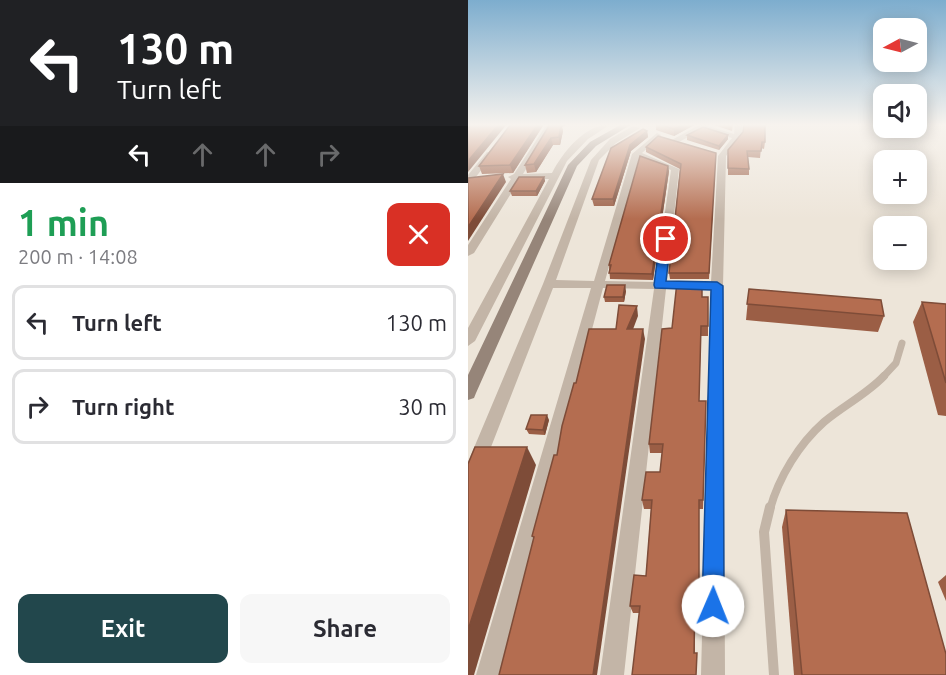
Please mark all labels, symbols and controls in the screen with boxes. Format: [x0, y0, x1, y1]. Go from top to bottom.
north arrow [873, 18, 927, 72]
map controls [873, 18, 927, 270]
icon: left [18, 24, 96, 102]
text: 130 m [117, 25, 234, 72]
text: Turn left [117, 74, 221, 104]
button: sound [873, 84, 927, 138]
icon: left [123, 138, 156, 171]
icon: ahead [186, 138, 219, 171]
icon: ahead [249, 138, 282, 171]
icon: right [312, 138, 345, 171]
button: + [873, 150, 927, 204]
text: 1 min [18, 202, 109, 243]
button: close [387, 203, 450, 266]
pin [640, 213, 691, 264]
button: − [873, 216, 927, 270]
icon: arrive [649, 222, 682, 255]
text: 200 m · 14:08 [18, 245, 138, 268]
icon: left [21, 306, 54, 339]
text: Turn left [72, 310, 162, 335]
text: 130 m [386, 310, 447, 335]
icon: right [21, 390, 54, 423]
text: Turn right [72, 394, 174, 419]
text: 30 m [398, 394, 447, 419]
position arrow [681, 574, 745, 638]
button: Exit [18, 594, 228, 663]
button: Share [240, 594, 450, 663]

